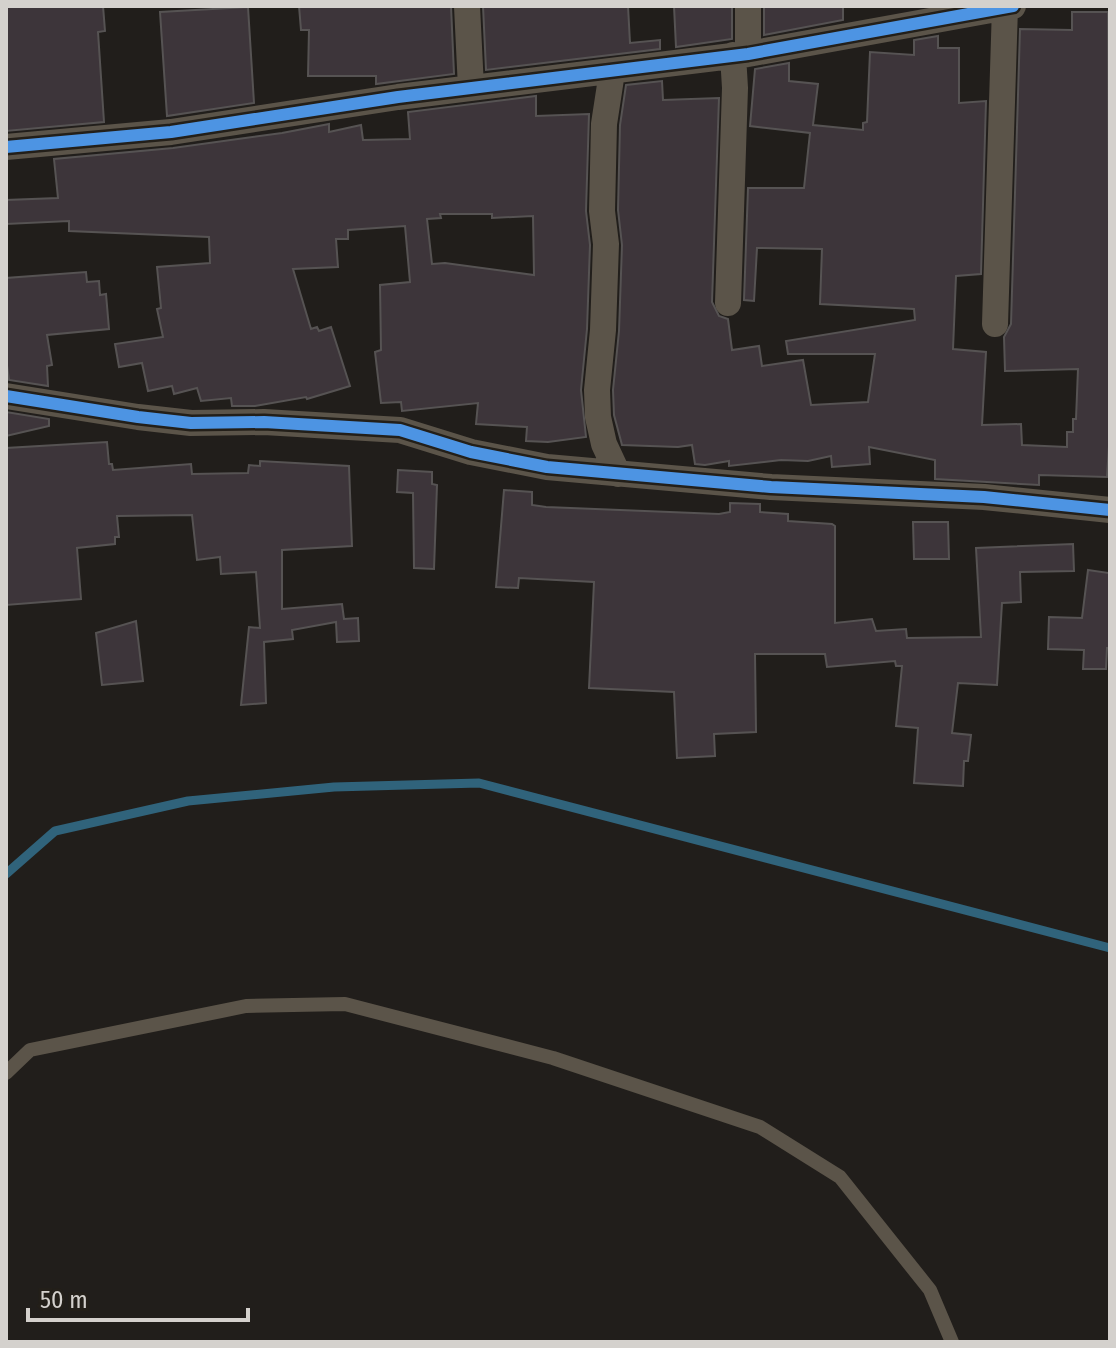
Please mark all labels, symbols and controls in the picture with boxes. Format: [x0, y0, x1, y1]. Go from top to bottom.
scale bar [28, 1272, 248, 1322]
text: 50 m [40, 1286, 88, 1314]

